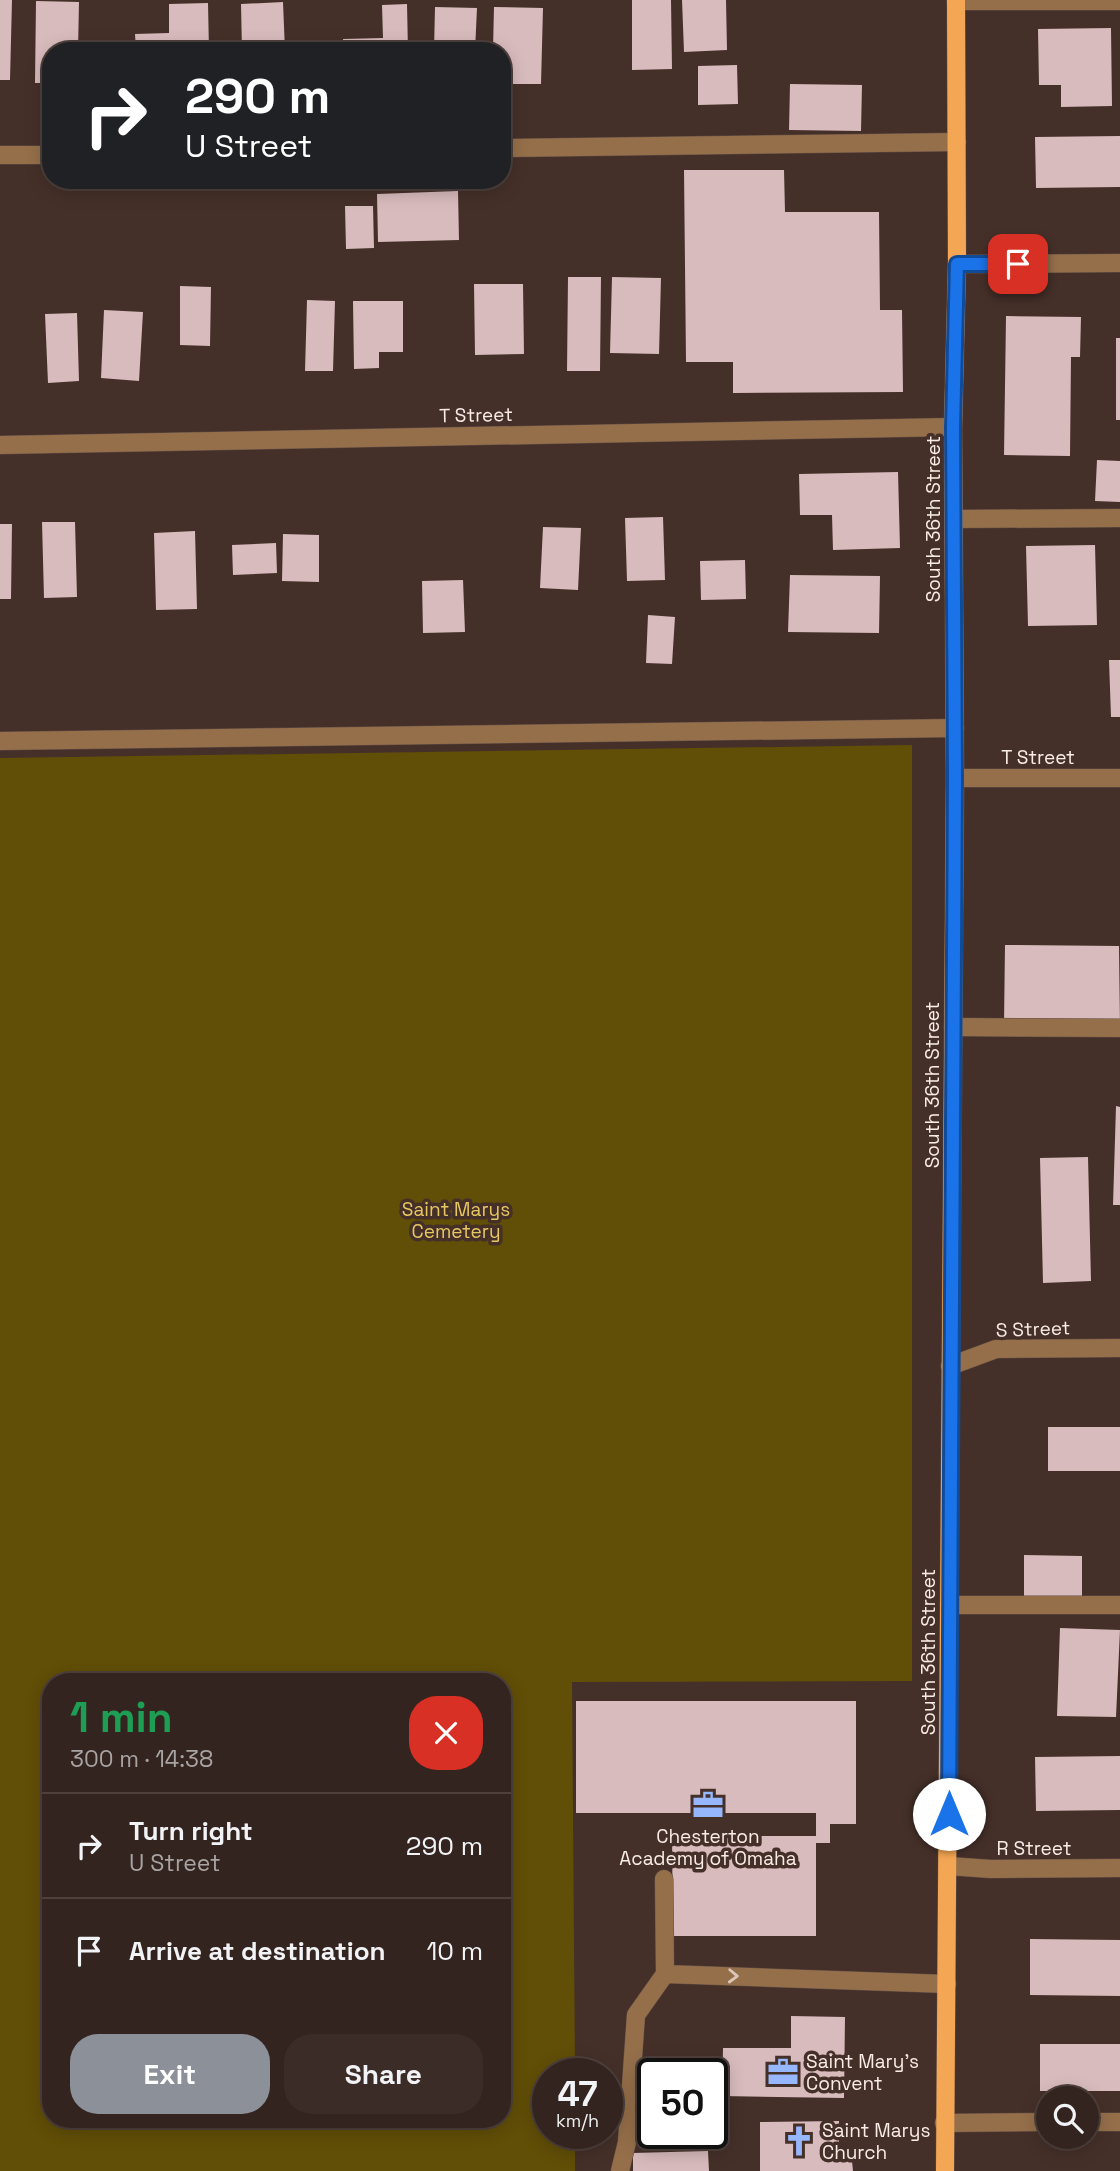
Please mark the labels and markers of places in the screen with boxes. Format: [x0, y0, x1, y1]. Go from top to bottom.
pin [988, 234, 1048, 294]
office icon: Chesterton Academy of Omaha [691, 1788, 725, 1822]
place label: Chesterton Academy of Omaha [619, 1824, 797, 1871]
place label: Saint Mary's Convent [806, 2049, 919, 2096]
office icon: Saint Mary's Convent [766, 2055, 800, 2089]
place label: Saint Marys Church [822, 2118, 930, 2165]
church icon: Saint Marys Church [782, 2124, 816, 2158]

